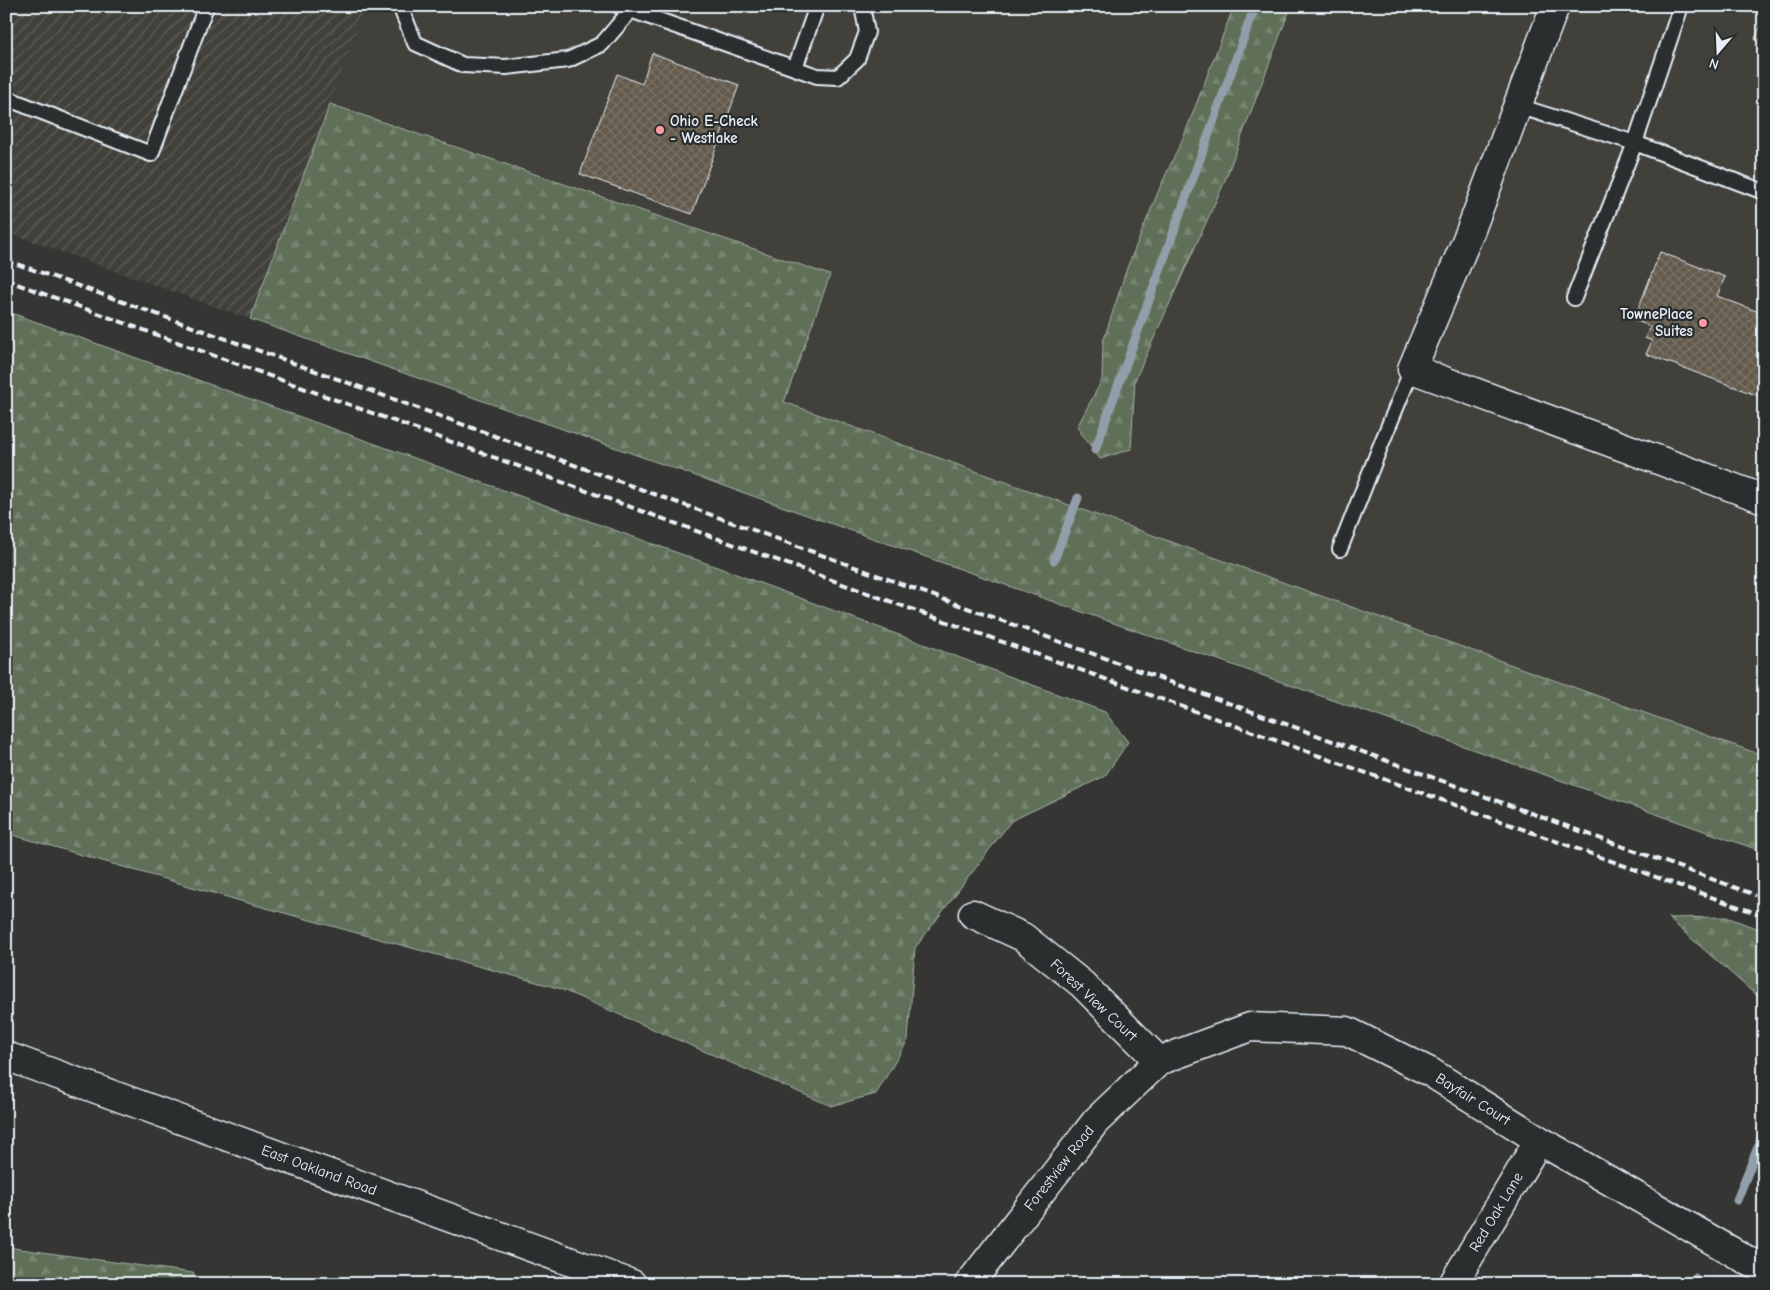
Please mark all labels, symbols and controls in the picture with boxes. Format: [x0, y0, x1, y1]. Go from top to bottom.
north arrow [1692, 28, 1742, 78]
text: N [1707, 54, 1721, 73]
place label: Ohio E-Check - Westlake [670, 112, 759, 147]
marker: Ohio E-Check - Westlake [654, 124, 666, 136]
place label: TownePlace Suites [1620, 305, 1693, 340]
marker: TownePlace Suites [1697, 317, 1709, 329]
street label: Forest View Court [1047, 955, 1142, 1045]
street label: Bayfair Court [1432, 1069, 1514, 1129]
street label: Forestview Road [1020, 1122, 1098, 1214]
street label: East Oakland Road [259, 1141, 379, 1199]
street label: Red Oak Lane [1465, 1169, 1527, 1255]

